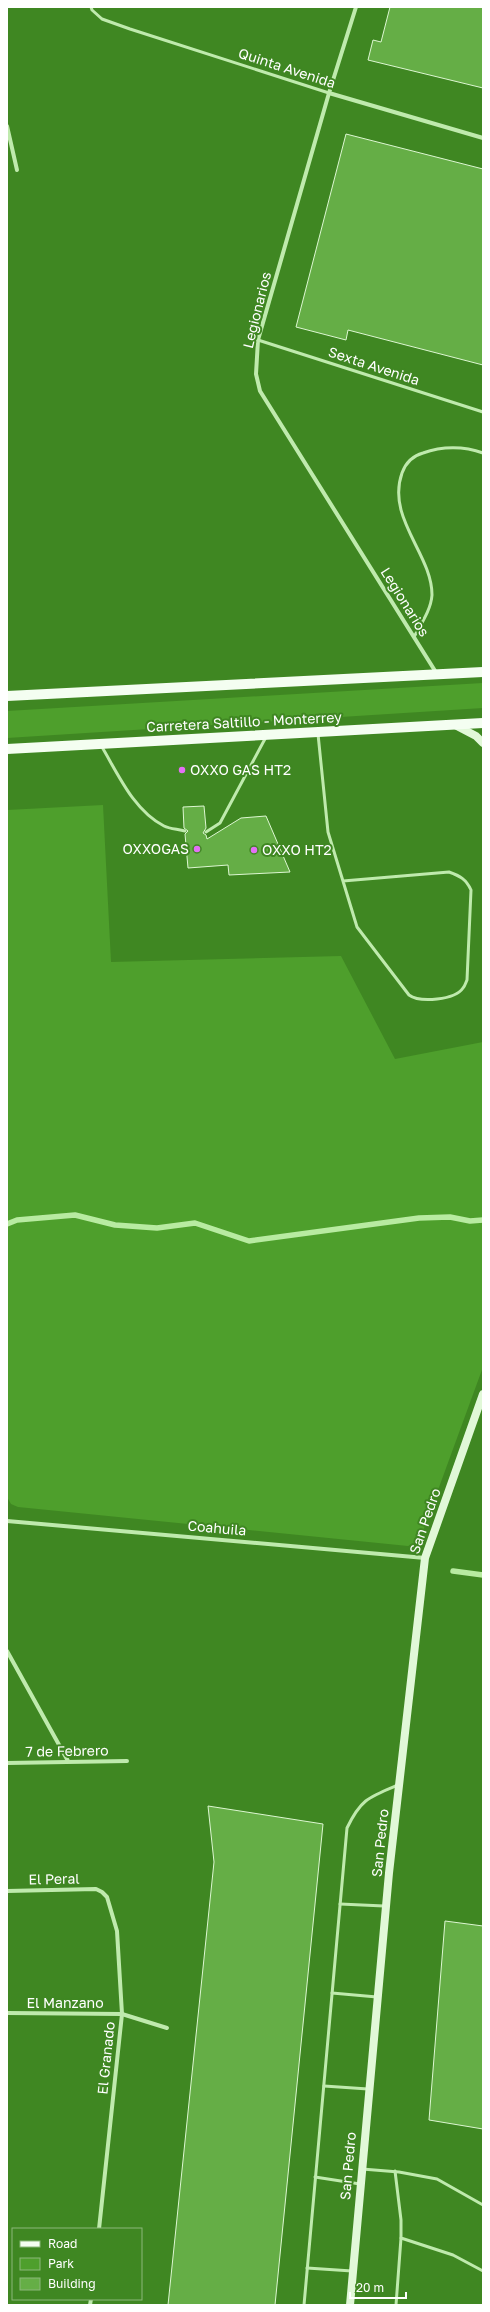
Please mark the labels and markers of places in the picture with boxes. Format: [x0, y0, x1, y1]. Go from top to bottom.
place label: OXXO GAS HT2 [190, 761, 291, 778]
marker: OXXO GAS HT2 [177, 765, 187, 775]
place label: OXXOGAS [122, 840, 189, 857]
place label: OXXO HT2 [262, 841, 332, 858]
marker: OXXOGAS [192, 844, 202, 854]
marker: OXXO HT2 [249, 845, 259, 855]

